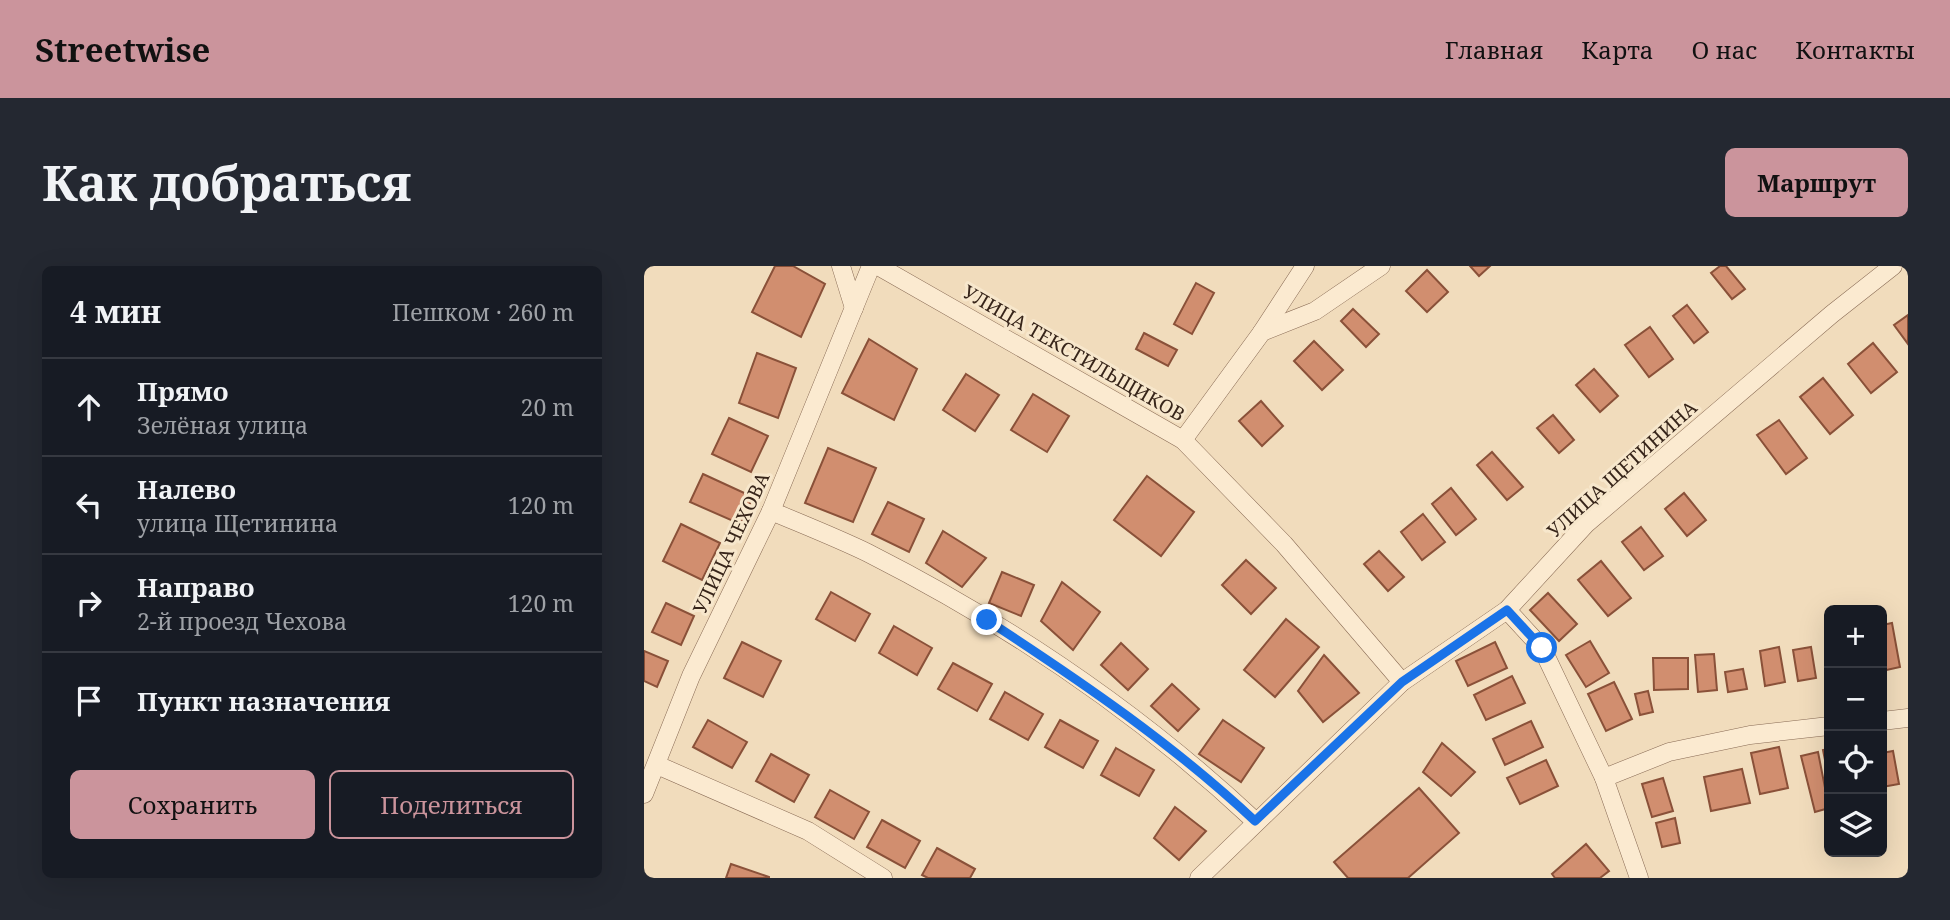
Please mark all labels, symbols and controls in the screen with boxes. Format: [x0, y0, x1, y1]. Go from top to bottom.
text: Streetwise [35, 27, 210, 72]
text: Главная [1445, 33, 1543, 66]
text: Карта [1581, 33, 1654, 66]
text: О нас [1692, 33, 1757, 66]
text: Контакты [1795, 33, 1915, 66]
button: Маршрут [1725, 148, 1908, 217]
text: Как добраться [42, 149, 411, 215]
street label: УЛИЦА ТЕКСТИЛЬЩИКОВ [958, 279, 1190, 427]
text: 4 мин [70, 291, 161, 332]
text: Пешком · 260 m [392, 296, 574, 328]
text: Прямо [137, 373, 228, 409]
icon: ahead [70, 388, 108, 426]
text: 20 m [521, 391, 574, 423]
street label: УЛИЦА ЩЕТИНИНА [1541, 394, 1703, 543]
text: Зелёная улица [137, 409, 308, 441]
street label: УЛИЦА ЧЕХОВА [687, 467, 776, 618]
text: Налево [137, 471, 236, 507]
icon: left [70, 486, 108, 524]
text: 120 m [508, 489, 574, 521]
text: улица Щетинина [137, 507, 338, 539]
text: Направо [137, 569, 255, 605]
icon: right [70, 584, 108, 622]
text: 120 m [508, 587, 574, 619]
route end [971, 604, 1002, 635]
text: 2-й проезд Чехова [137, 605, 347, 637]
map controls [1824, 605, 1887, 857]
button: + [1824, 605, 1887, 668]
route start [1526, 632, 1557, 663]
button: − [1824, 668, 1887, 731]
icon: arrive [70, 682, 108, 720]
text: Пункт назначения [137, 683, 390, 719]
button: locate [1824, 731, 1887, 794]
button: Сохранить [70, 770, 315, 839]
button: Поделиться [329, 770, 574, 839]
button: layers [1824, 794, 1887, 857]

